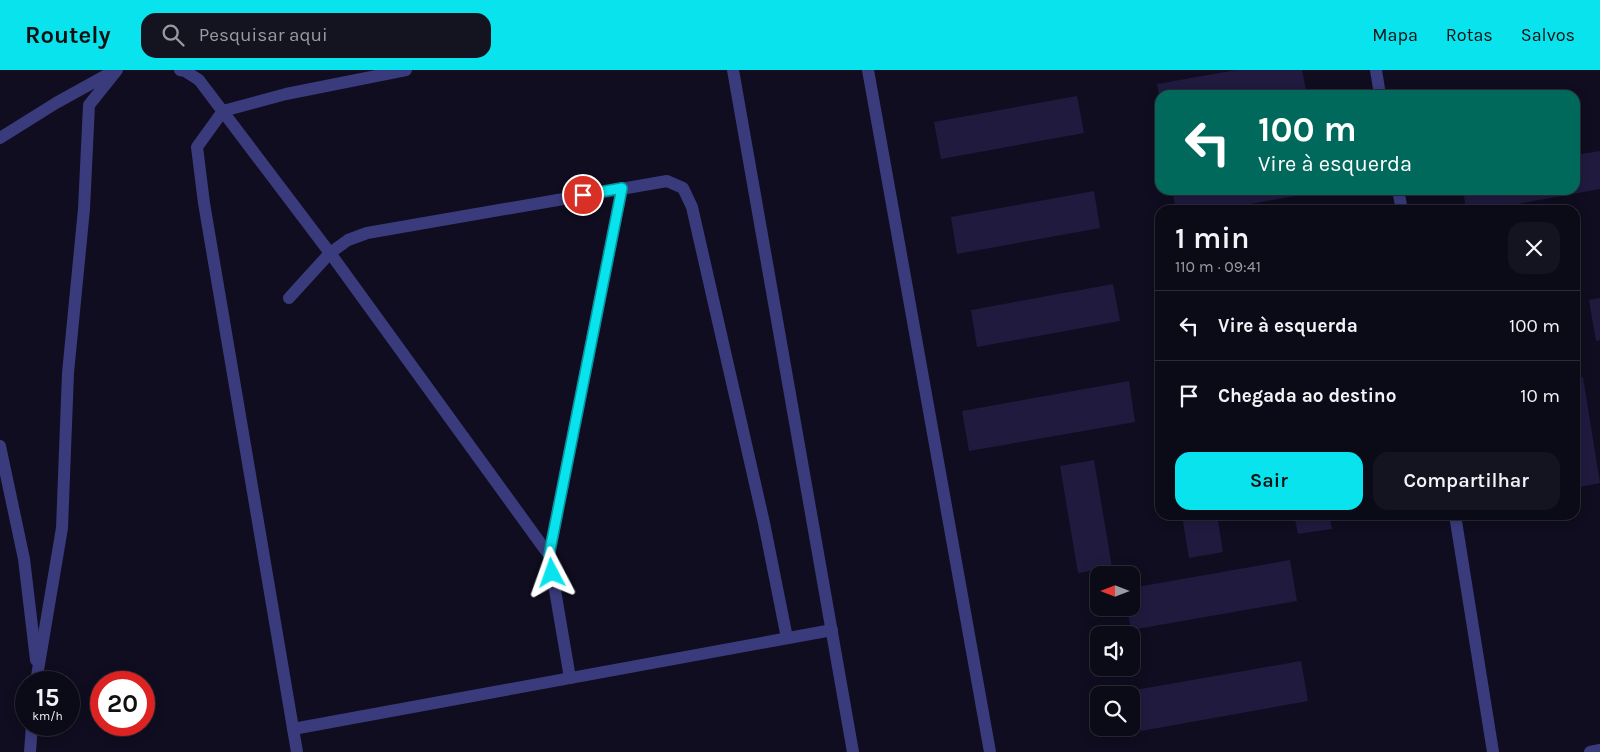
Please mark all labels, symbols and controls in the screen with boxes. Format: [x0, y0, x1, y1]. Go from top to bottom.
search box [141, 13, 491, 58]
text: Routely [25, 21, 111, 49]
icon: search [159, 21, 187, 49]
text: Pesquisar aqui [199, 24, 328, 46]
text: Mapa [1372, 24, 1418, 46]
text: Rotas [1446, 24, 1493, 46]
text: Salvos [1521, 24, 1575, 46]
text: 100 m [1258, 109, 1357, 150]
icon: left [1175, 110, 1240, 175]
text: Vire à esquerda [1258, 151, 1412, 177]
pin [562, 174, 604, 216]
icon: arrive [569, 181, 597, 209]
text: 1 min [1175, 220, 1249, 256]
button: close [1508, 222, 1560, 274]
text: 110 m · 09:41 [1175, 257, 1261, 276]
icon: left [1175, 312, 1203, 340]
text: Vire à esquerda [1218, 315, 1358, 337]
text: 100 m [1509, 315, 1560, 337]
icon: arrive [1175, 382, 1203, 410]
text: Chegada ao destino [1218, 385, 1396, 407]
text: 10 m [1520, 385, 1560, 407]
button: Sair [1175, 452, 1363, 510]
button: Compartilhar [1373, 452, 1560, 510]
position arrow [525, 546, 577, 598]
north arrow [1090, 566, 1140, 616]
map controls [1090, 566, 1140, 736]
button: sound [1090, 626, 1140, 676]
speed limit sign: 20 [90, 671, 155, 736]
text: 15 [36, 683, 59, 712]
button: search [1090, 686, 1140, 736]
text: km/h [32, 709, 63, 723]

